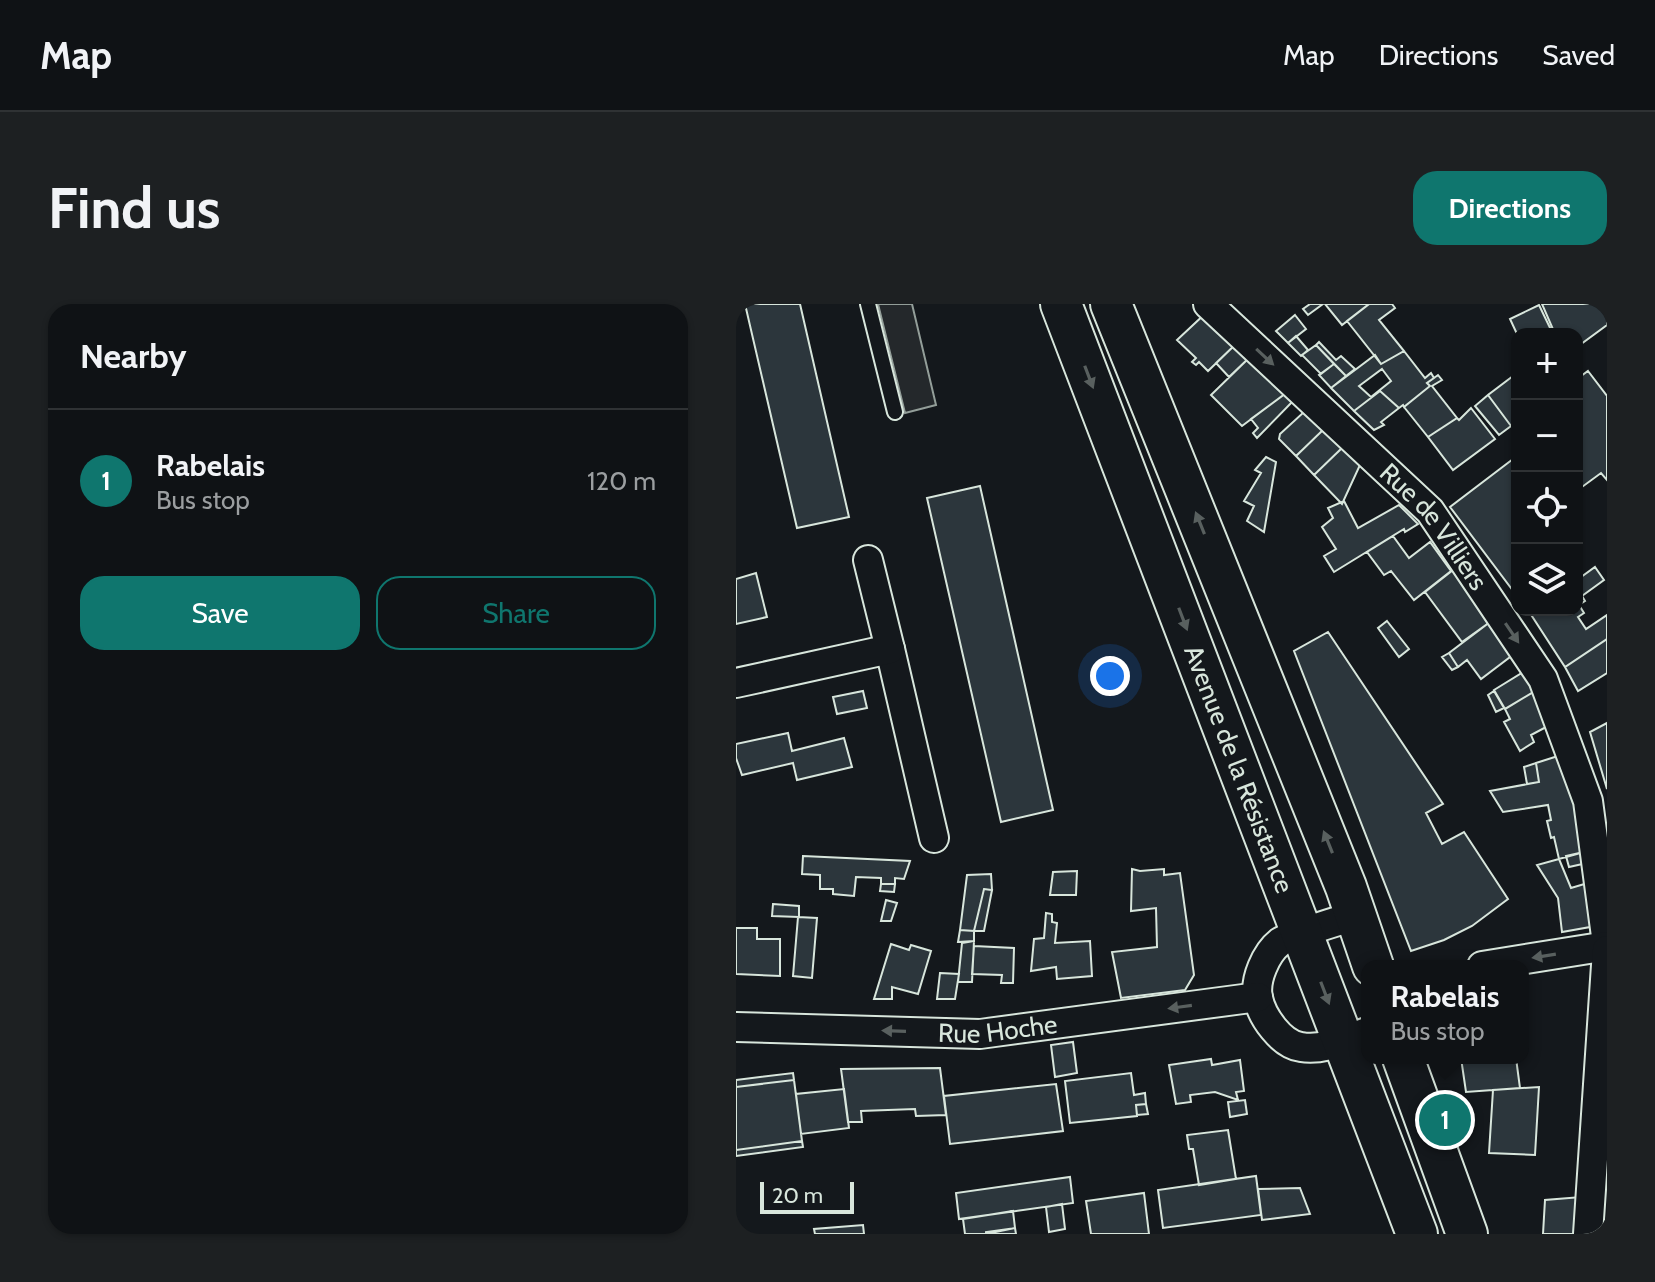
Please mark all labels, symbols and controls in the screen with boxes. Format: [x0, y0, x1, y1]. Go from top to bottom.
text: Map [40, 32, 112, 79]
text: Map [1283, 38, 1335, 72]
text: Directions [1379, 38, 1498, 72]
text: Saved [1542, 38, 1615, 72]
button: Directions [1413, 171, 1607, 245]
text: Find us [48, 174, 221, 242]
map controls [1511, 328, 1583, 616]
button: + [1511, 328, 1583, 400]
text: Nearby [80, 335, 187, 377]
one-way arrow [1255, 348, 1274, 366]
one-way arrow [1083, 365, 1096, 389]
button: − [1511, 400, 1583, 472]
text: Rabelais [156, 447, 265, 484]
street label: Rue de Villiers [1373, 457, 1495, 596]
text: 1 [101, 465, 111, 497]
text: 120 m [587, 465, 656, 497]
button: locate [1511, 472, 1583, 544]
text: Bus stop [156, 484, 250, 516]
one-way arrow [1193, 511, 1206, 535]
button: layers [1511, 544, 1583, 616]
button: Save [80, 576, 360, 650]
button: Share [376, 576, 656, 650]
one-way arrow [1177, 607, 1190, 631]
one-way arrow [1504, 622, 1519, 643]
street label: Avenue de la Résistance [1177, 641, 1301, 897]
your location [1090, 656, 1130, 696]
one-way arrow [1322, 830, 1335, 854]
one-way arrow [1532, 950, 1557, 963]
popup [1361, 960, 1529, 1064]
text: Rabelais [1391, 978, 1499, 1015]
one-way arrow [1319, 981, 1332, 1005]
one-way arrow [1167, 1001, 1192, 1014]
street label: Rue Hoche [938, 1008, 1059, 1050]
text: Bus stop [1391, 1015, 1484, 1047]
one-way arrow [881, 1025, 906, 1038]
pin: 1 [1419, 1090, 1471, 1150]
scale bar [760, 1178, 854, 1214]
text: 20 m [772, 1182, 823, 1209]

